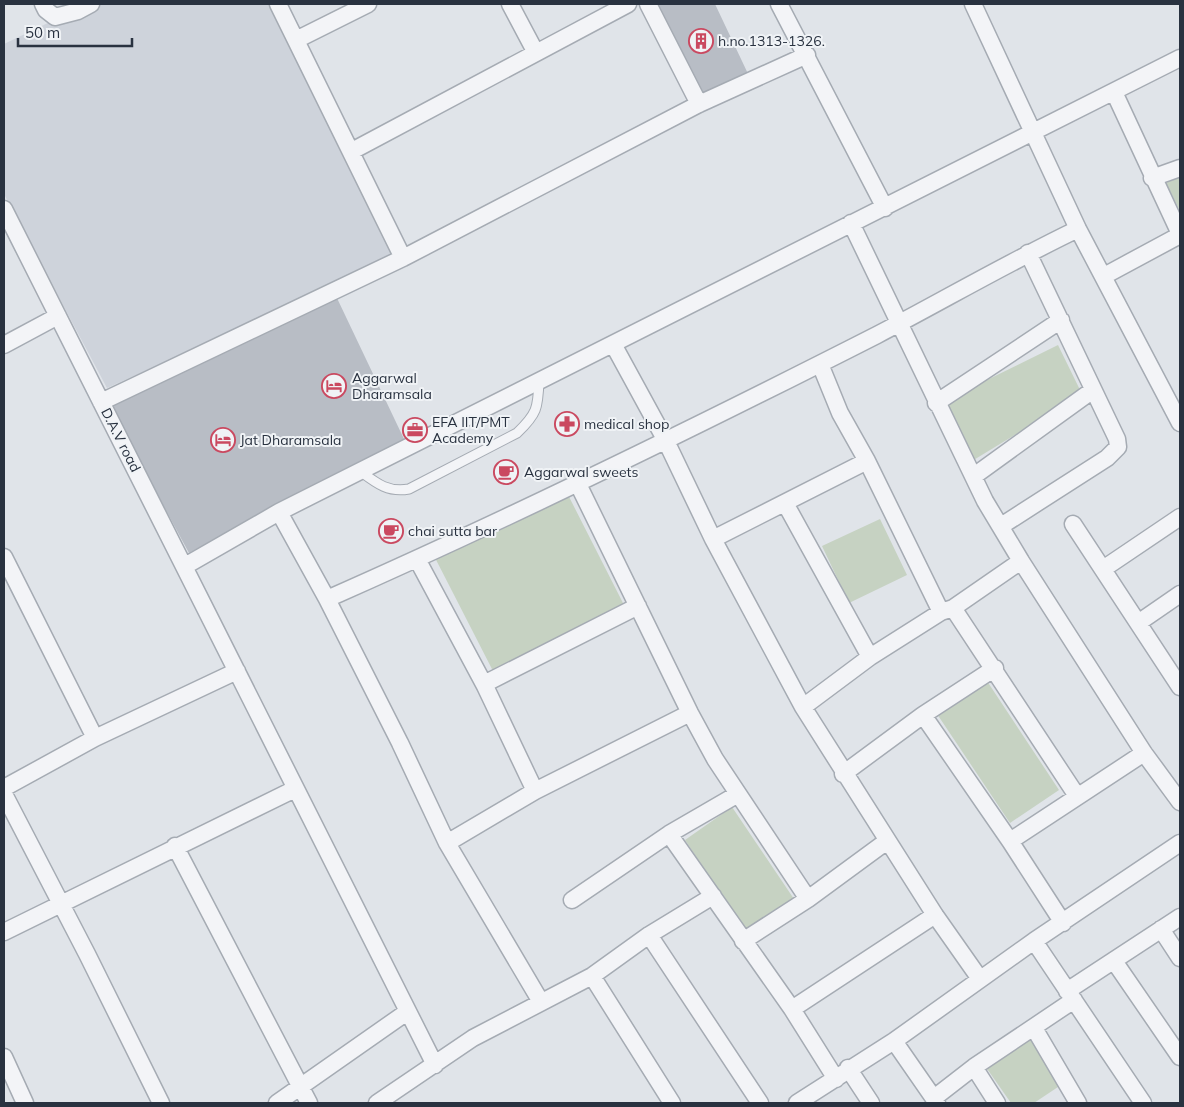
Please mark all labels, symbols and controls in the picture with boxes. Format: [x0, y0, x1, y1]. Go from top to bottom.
scale bar [18, 15, 131, 47]
text: 50 m [25, 23, 60, 42]
building icon: h.no.1313-1326. [688, 28, 714, 54]
place label: h.no.1313-1326. [718, 32, 825, 50]
place label: Aggarwal Dharamsala [352, 369, 432, 403]
hotel icon: Aggarwal Dharamsala [321, 373, 347, 399]
street label: D.A.V road [97, 405, 145, 475]
pharmacy icon: medical shop [554, 411, 580, 437]
place label: EFA IIT/PMT Academy [432, 413, 510, 447]
place label: medical shop [584, 415, 669, 433]
office icon: EFA IIT/PMT Academy [402, 417, 428, 443]
hotel icon: Jat Dharamsala [210, 427, 236, 453]
place label: Jat Dharamsala [240, 431, 341, 449]
cafe icon: Aggarwal sweets [493, 459, 519, 485]
place label: Aggarwal sweets [524, 463, 638, 481]
cafe icon: chai sutta bar [378, 518, 404, 544]
place label: chai sutta bar [408, 522, 498, 540]

